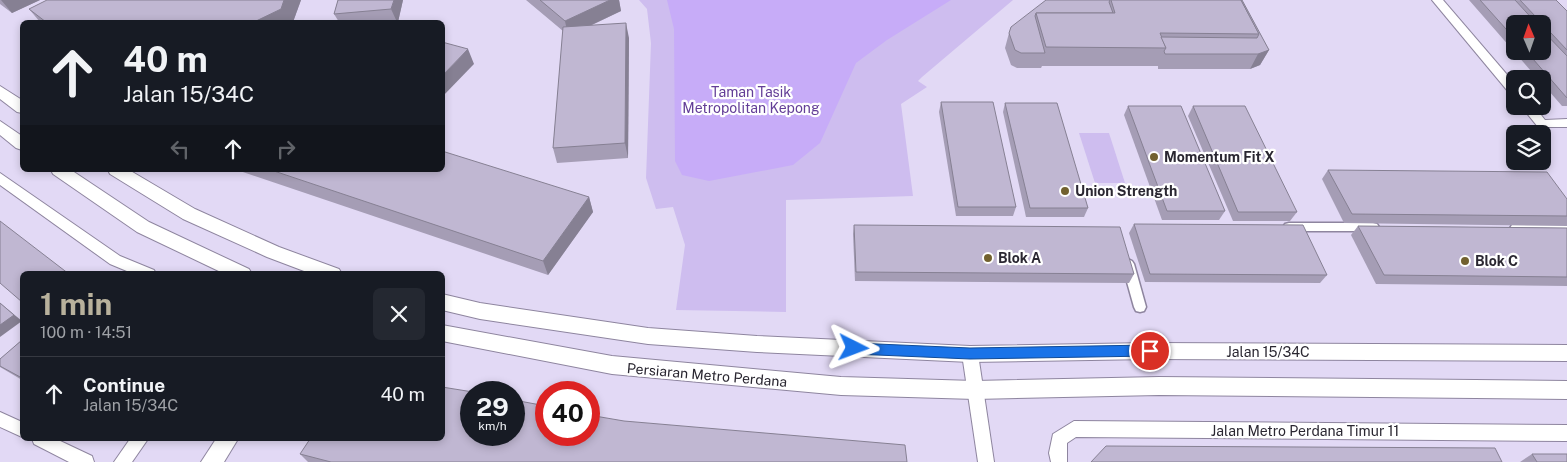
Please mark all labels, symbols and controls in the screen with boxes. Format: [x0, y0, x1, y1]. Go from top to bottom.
north arrow [1506, 15, 1551, 60]
map controls [1506, 15, 1551, 170]
text: 40 m [123, 39, 208, 80]
icon: ahead [40, 40, 105, 105]
button: search [1506, 70, 1551, 115]
text: Jalan 15/34C [123, 81, 254, 107]
park label: Taman Tasik Metropolitan Kepong [682, 84, 820, 116]
button: layers [1506, 125, 1551, 170]
icon: left [166, 135, 194, 163]
icon: ahead [219, 135, 247, 163]
icon: right [272, 135, 300, 163]
place label: Momentum Fit X [1164, 149, 1275, 165]
marker: Momentum Fit X [1148, 151, 1160, 163]
place label: Union Strength [1075, 183, 1177, 199]
marker: Union Strength [1059, 185, 1071, 197]
place label: Blok A [998, 250, 1041, 266]
marker: Blok A [982, 252, 994, 264]
place label: Blok C [1475, 253, 1518, 269]
marker: Blok C [1459, 255, 1471, 267]
text: 1 min [40, 286, 112, 322]
button: close [373, 288, 425, 340]
position arrow [827, 321, 879, 373]
text: 100 m · 14:51 [40, 323, 132, 342]
pin [1129, 330, 1171, 372]
icon: arrive [1136, 337, 1164, 365]
street label: Jalan 15/34C [1226, 344, 1310, 360]
street label: Persiaran Metro Perdana [626, 360, 788, 390]
text: Continue [83, 374, 165, 396]
icon: ahead [40, 380, 68, 408]
speed limit sign: 40 [535, 381, 600, 446]
text: 40 m [380, 383, 425, 405]
text: 29 [476, 392, 509, 422]
text: Jalan 15/34C [83, 396, 178, 415]
text: km/h [478, 419, 507, 433]
street label: Jalan Metro Perdana Timur 11 [1211, 423, 1399, 439]

